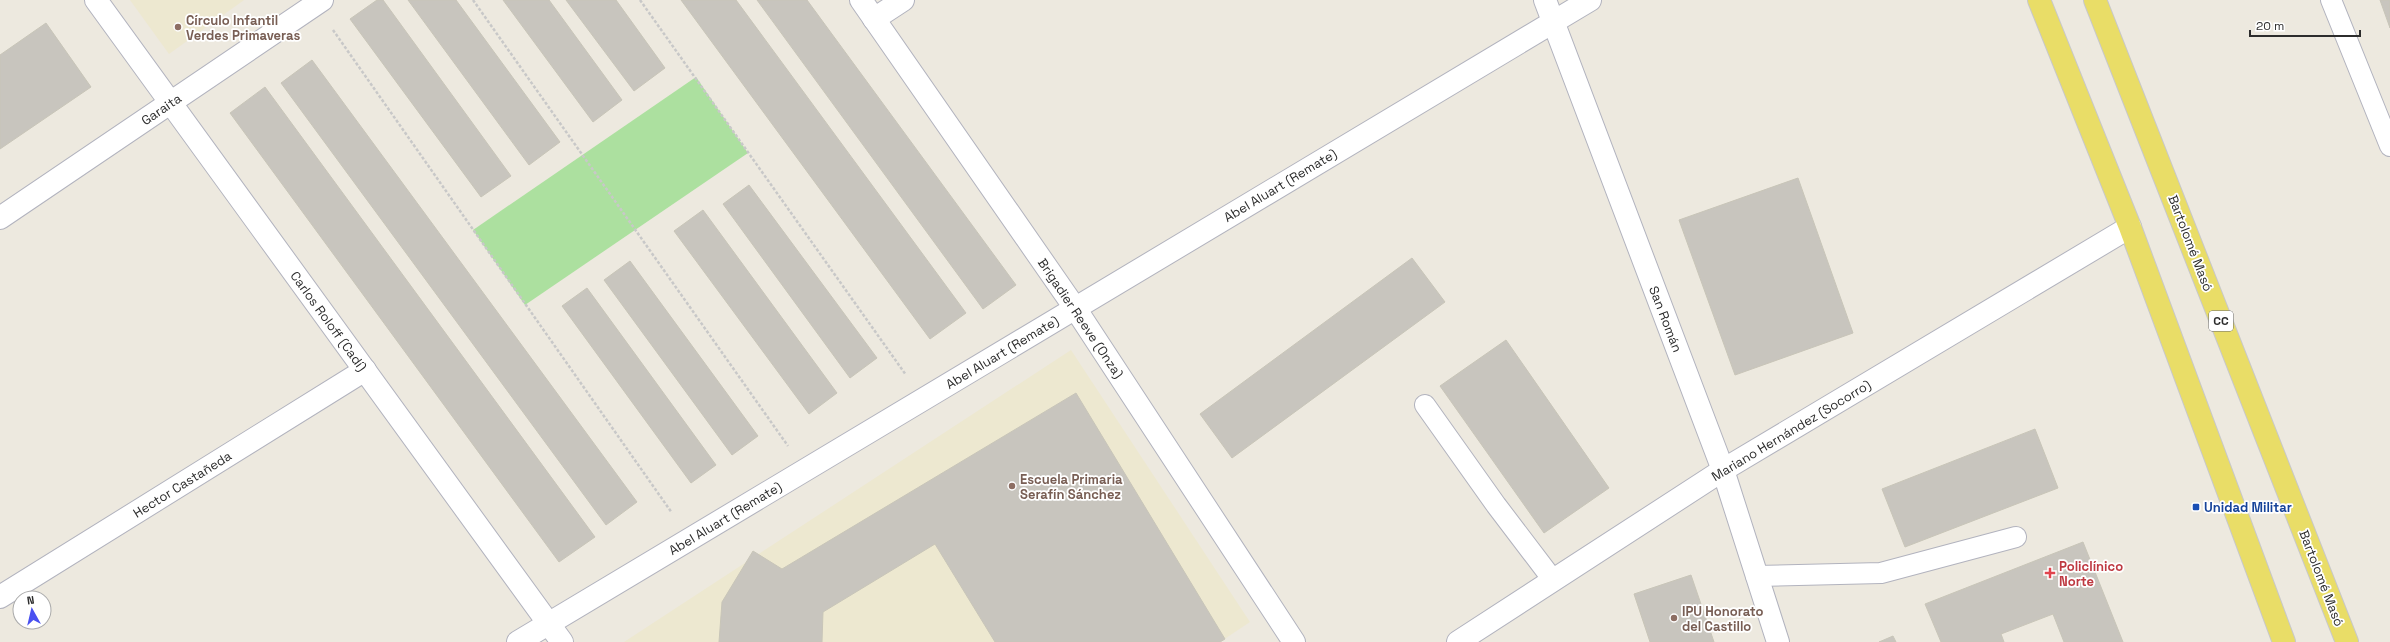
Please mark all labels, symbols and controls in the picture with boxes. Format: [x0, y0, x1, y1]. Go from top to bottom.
place label: Círculo Infantil Verdes Primaveras [186, 12, 301, 44]
scale bar [2250, 12, 2360, 38]
text: 20 m [2256, 18, 2284, 34]
marker: Círculo Infantil Verdes Primaveras [173, 22, 183, 32]
street label: Garaita [138, 90, 185, 129]
street label: Abel Aluart (Remate) [1221, 145, 1340, 226]
street label: Bartolomé Masó [2164, 193, 2217, 294]
street label: Brigadier Reeve (Onza) [1034, 255, 1127, 382]
street label: Carlos Roloff (Cadí) [287, 268, 371, 375]
street label: San Román [1645, 284, 1686, 355]
road number: CC [2209, 311, 2233, 331]
street label: Abel Aluart (Remate) [943, 312, 1062, 393]
street label: Mariano Hernández (Socorro) [1708, 376, 1874, 485]
street label: Hector Castañeda [130, 447, 235, 522]
place label: Escuela Primaria Serafín Sánchez [1020, 471, 1123, 503]
street label: Abel Aluart (Remate) [666, 478, 785, 559]
marker: Escuela Primaria Serafín Sánchez [1007, 481, 1017, 491]
place label: Unidad Militar [2204, 499, 2292, 516]
marker: Unidad Militar [2191, 502, 2201, 512]
street label: Bartolomé Masó [2295, 528, 2348, 629]
place label: Policlínico Norte [2059, 558, 2123, 590]
marker: Policlínico Norte [2044, 567, 2056, 579]
north arrow [12, 590, 52, 630]
text: N [26, 593, 35, 608]
place label: IPU Honorato del Castillo [1682, 603, 1764, 635]
marker: IPU Honorato del Castillo [1669, 613, 1679, 623]

